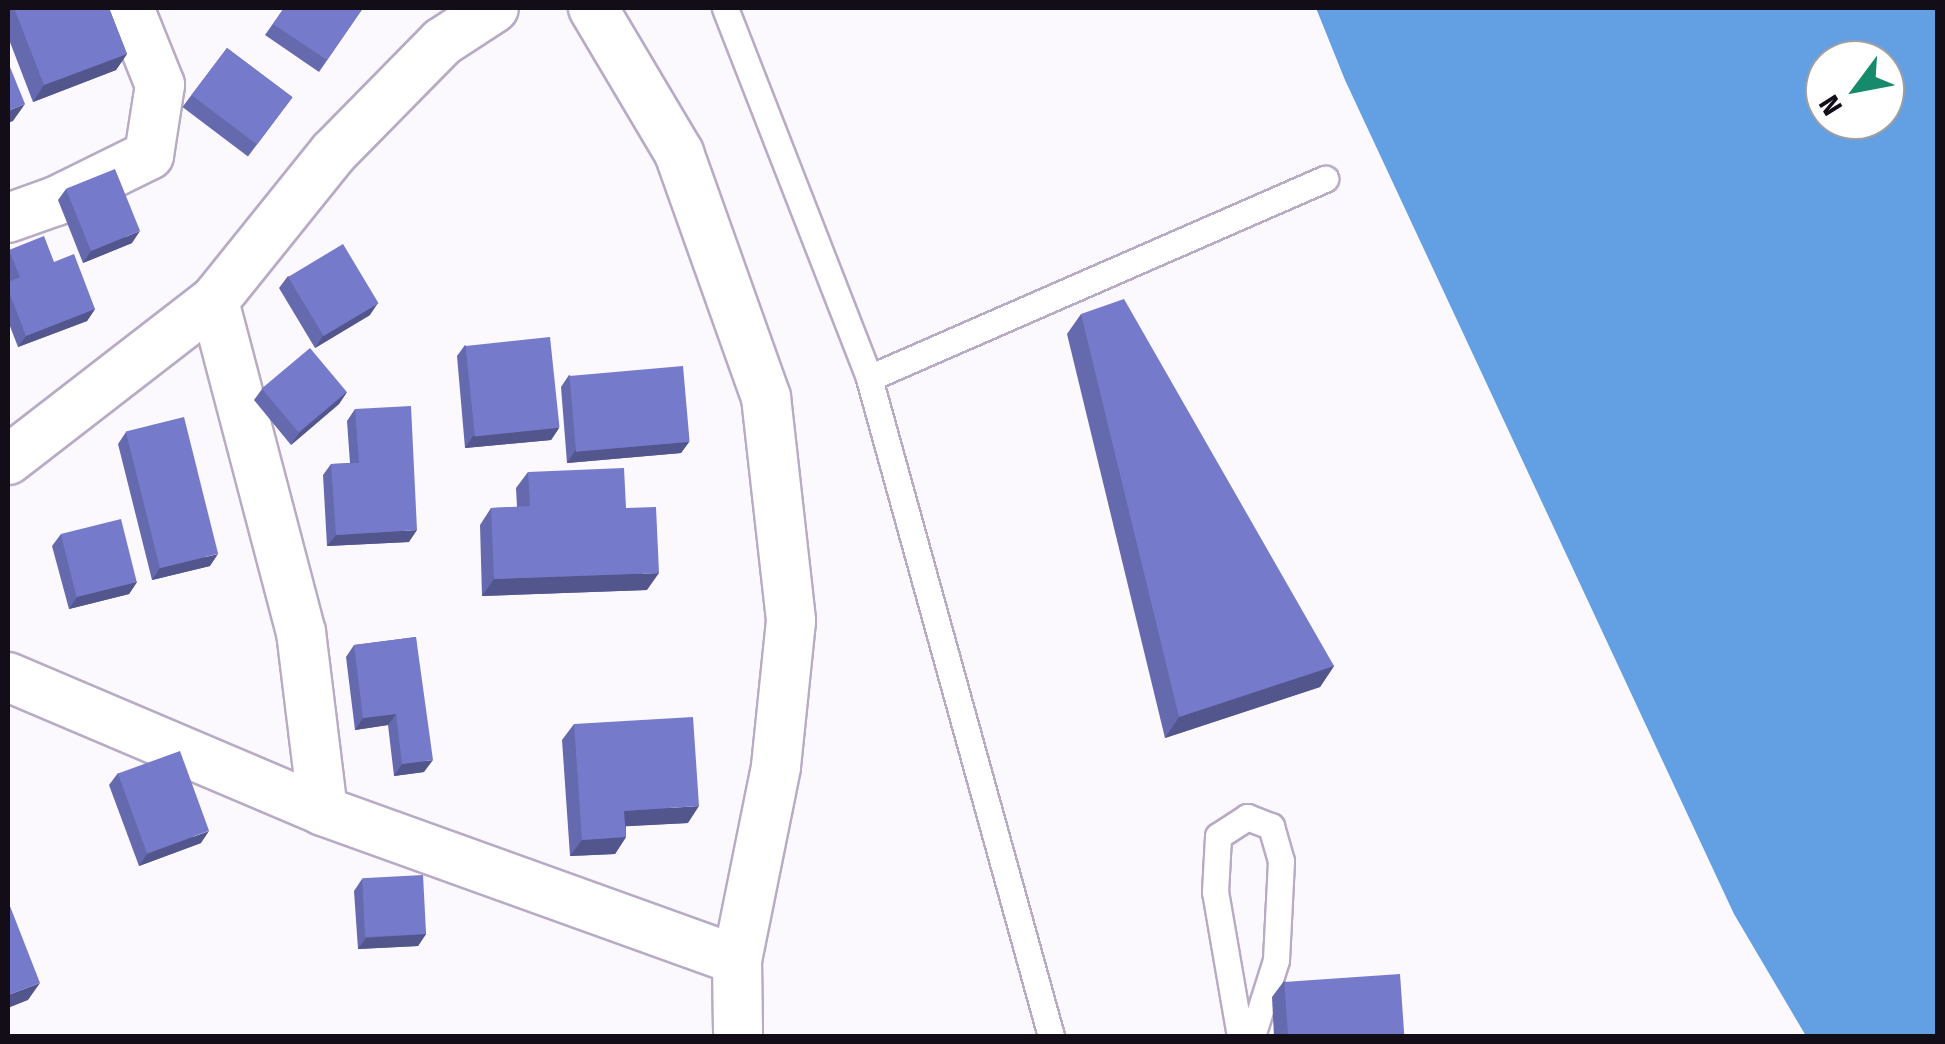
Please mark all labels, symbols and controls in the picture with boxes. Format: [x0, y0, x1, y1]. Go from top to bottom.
north arrow [1805, 40, 1905, 140]
text: N [1812, 89, 1849, 121]

